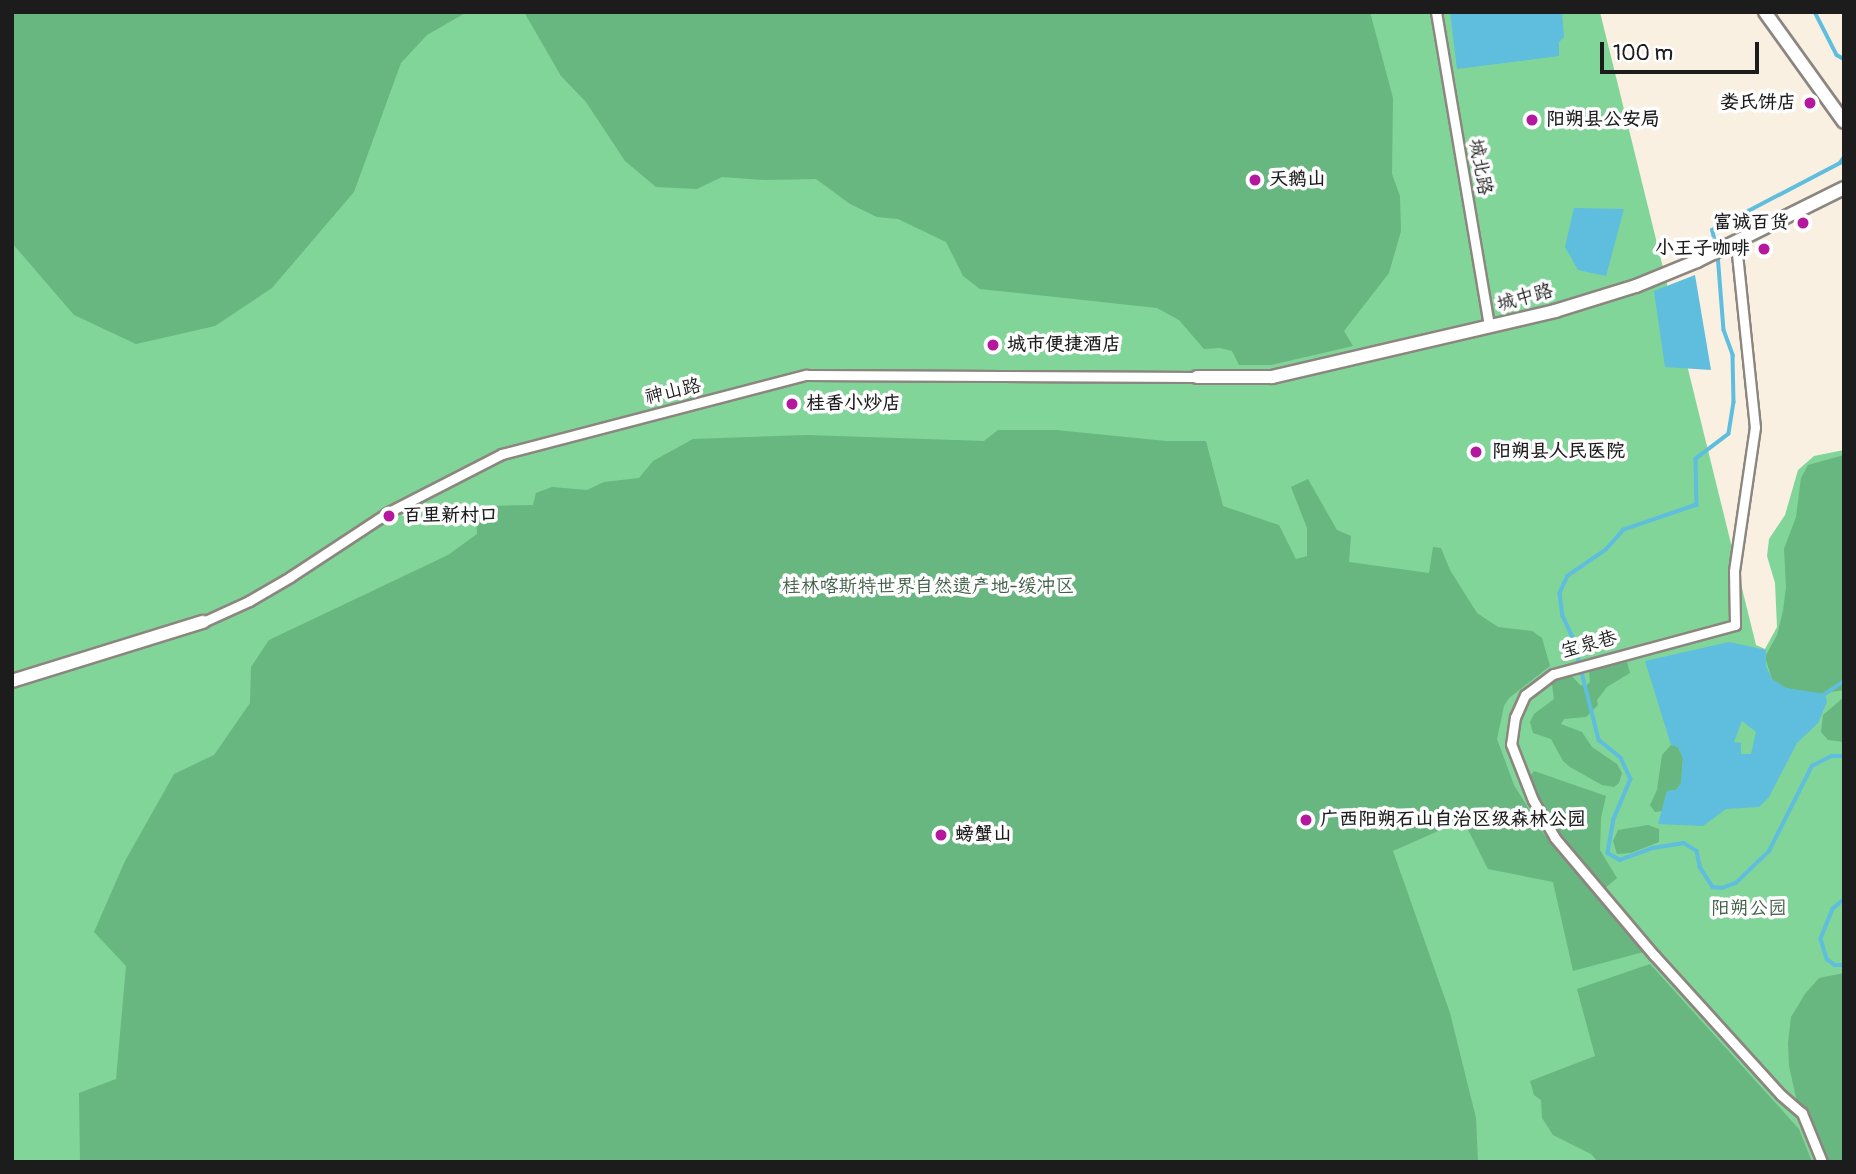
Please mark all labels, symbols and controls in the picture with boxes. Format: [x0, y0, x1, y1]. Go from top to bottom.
scale bar [1604, 28, 1763, 72]
text: 100 m [1613, 40, 1673, 67]
place label: 娄氏饼店 [1720, 92, 1796, 114]
marker: 娄氏饼店 [1802, 95, 1818, 111]
place label: 阳朔县公安局 [1546, 109, 1660, 131]
marker: 阳朔县公安局 [1524, 112, 1540, 128]
street label: 城北路 [1464, 137, 1496, 197]
place label: 天鹅山 [1269, 169, 1326, 191]
marker: 天鹅山 [1247, 172, 1263, 188]
place label: 富诚百货 [1713, 212, 1789, 234]
marker: 富诚百货 [1795, 215, 1811, 231]
place label: 小王子咖啡 [1655, 238, 1750, 260]
marker: 小王子咖啡 [1756, 241, 1772, 257]
street label: 城中路 [1495, 280, 1555, 316]
place label: 城市便捷酒店 [1007, 334, 1121, 356]
marker: 城市便捷酒店 [985, 337, 1001, 353]
street label: 神山路 [643, 374, 703, 410]
place label: 桂香小炒店 [806, 393, 901, 415]
marker: 桂香小炒店 [784, 396, 800, 412]
place label: 阳朔县人民医院 [1492, 441, 1625, 463]
marker: 阳朔县人民医院 [1466, 442, 1486, 462]
place label: 百里新村口 [403, 505, 498, 527]
marker: 百里新村口 [381, 508, 397, 524]
park label: 桂林喀斯特世界自然遗产地-缓冲区 [781, 576, 1075, 598]
street label: 宝泉巷 [1559, 627, 1619, 663]
place label: 广西阳朔石山自治区级森林公园 [1320, 809, 1586, 831]
marker: 广西阳朔石山自治区级森林公园 [1298, 812, 1314, 828]
place label: 螃蟹山 [955, 824, 1012, 846]
marker: 螃蟹山 [933, 827, 949, 843]
park label: 阳朔公园 [1711, 898, 1787, 920]

